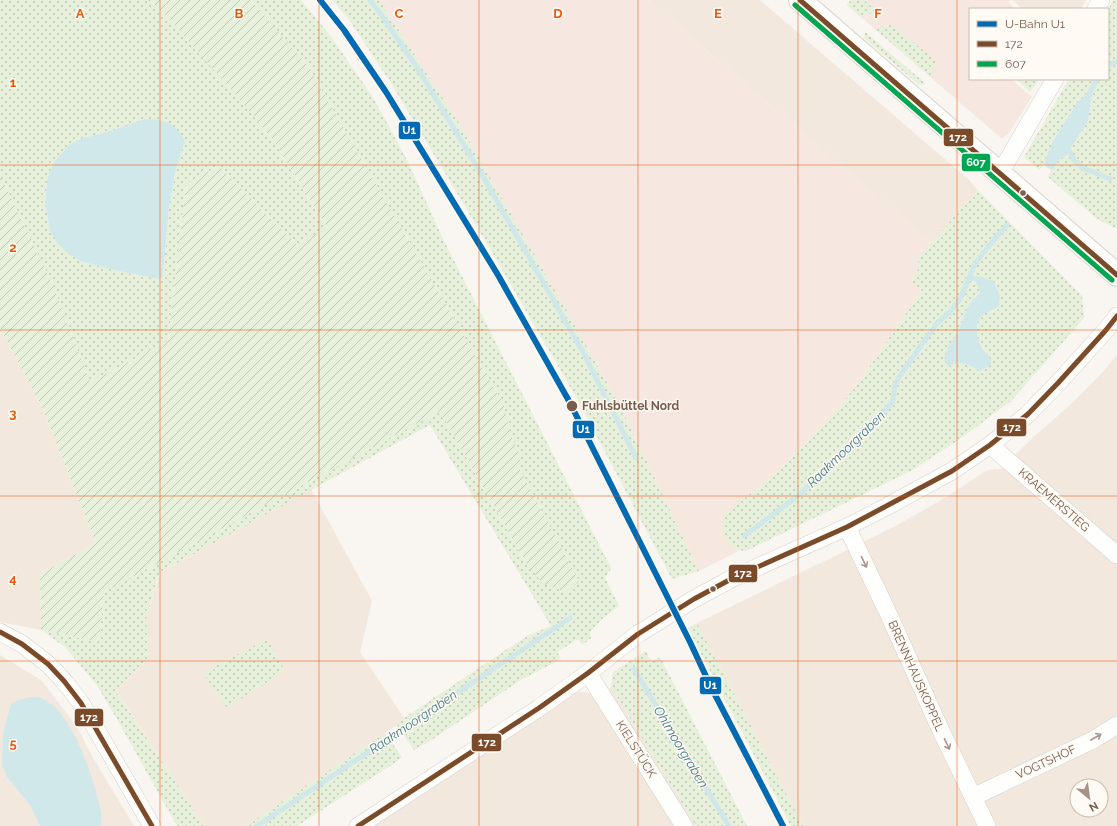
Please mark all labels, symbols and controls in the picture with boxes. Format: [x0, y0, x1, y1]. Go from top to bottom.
text: A [76, 6, 85, 21]
text: B [235, 6, 244, 21]
text: C [395, 6, 404, 21]
text: D [553, 6, 563, 21]
text: E [714, 6, 722, 21]
text: F [874, 6, 882, 21]
legend [969, 8, 1109, 80]
text: U-Bahn U1 [1005, 17, 1065, 31]
text: 172 [1005, 37, 1023, 51]
text: 607 [1005, 57, 1026, 71]
text: 1 [10, 75, 17, 90]
line badge: U1 [398, 121, 421, 140]
text: U1 [402, 124, 416, 137]
line badge: 172 [943, 128, 974, 147]
text: 172 [949, 131, 967, 144]
line badge: 607 [961, 153, 991, 172]
text: 607 [966, 156, 987, 169]
unlabelled marker [1018, 188, 1028, 198]
text: 2 [9, 240, 17, 255]
marker: Fuhlsbüttel Nord [565, 399, 579, 413]
place label: Fuhlsbüttel Nord [582, 399, 680, 413]
text: 3 [9, 406, 17, 421]
water label: Raakmoorgraben [804, 408, 888, 490]
line badge: 172 [996, 418, 1027, 437]
line badge: U1 [572, 420, 595, 439]
text: 172 [1003, 421, 1021, 434]
text: U1 [576, 423, 590, 436]
street label: KRAEMERSTIEG [1015, 465, 1093, 535]
one-way arrow [861, 555, 868, 567]
line badge: 172 [728, 564, 758, 583]
text: 172 [734, 567, 752, 580]
text: 4 [9, 571, 17, 586]
unlabelled marker [708, 584, 718, 594]
street label: BRENNHAUSKOPPEL [885, 618, 947, 734]
line badge: U1 [699, 676, 722, 695]
text: U1 [703, 679, 717, 692]
water label: Raakmoorgraben [366, 687, 460, 757]
water label: Ohlmoorgraben [651, 704, 711, 790]
line badge: 172 [74, 708, 104, 727]
text: 172 [80, 711, 98, 724]
street label: KIELSTÜCK [613, 718, 659, 780]
line badge: 172 [471, 733, 502, 752]
one-way arrow [1090, 733, 1102, 741]
text: 5 [9, 736, 17, 751]
text: 172 [478, 736, 496, 749]
one-way arrow [944, 737, 951, 749]
street label: VOGTSHOF [1014, 742, 1078, 782]
north arrow [1069, 778, 1109, 818]
text: N [1087, 799, 1100, 814]

